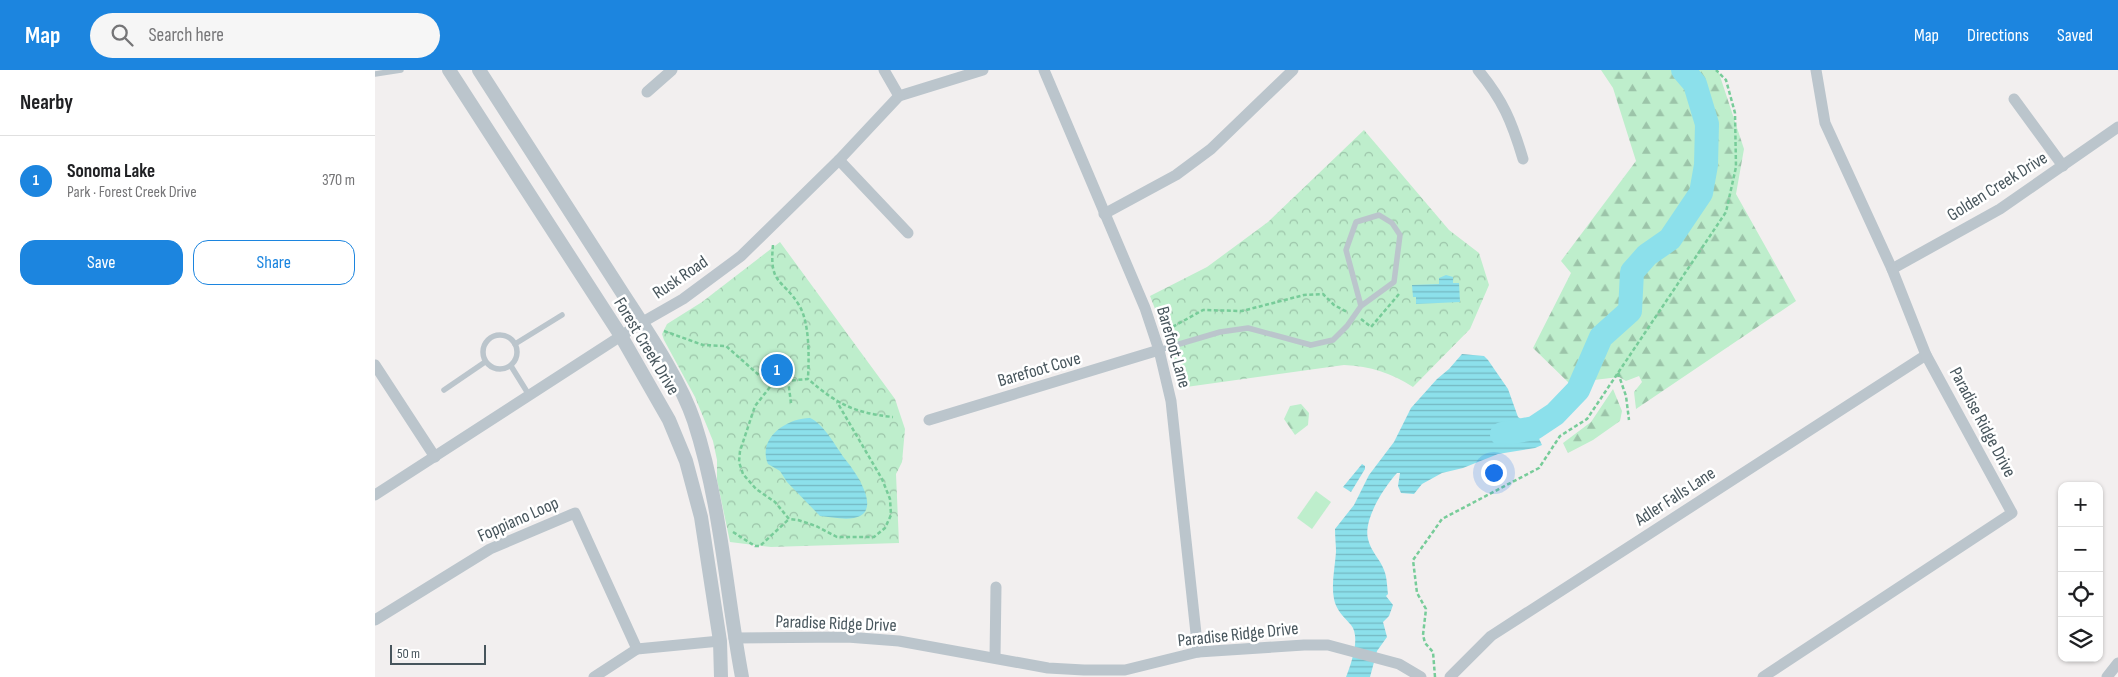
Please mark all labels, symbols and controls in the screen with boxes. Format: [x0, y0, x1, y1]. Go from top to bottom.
search box [90, 13, 440, 58]
text: Map [25, 21, 60, 50]
icon: search [108, 21, 136, 49]
text: Search here [148, 24, 224, 47]
text: Map [1914, 25, 1939, 46]
text: Directions [1967, 25, 2029, 46]
text: Saved [2057, 25, 2093, 46]
text: Nearby [20, 90, 73, 115]
street label: Golden Creek Drive [1943, 147, 2051, 226]
text: Sonoma Lake [67, 160, 155, 183]
text: 1 [33, 171, 39, 190]
text: 370 m [322, 171, 355, 190]
text: Park · Forest Creek Drive [67, 183, 197, 202]
button: Save [20, 240, 183, 285]
button: Share [193, 240, 355, 285]
street label: Rusk Road [649, 251, 712, 303]
street label: Forest Creek Drive [609, 294, 684, 399]
street label: Barefoot Lane [1152, 304, 1195, 390]
street label: Barefoot Cove [995, 348, 1083, 391]
pin: 1 [761, 351, 793, 389]
street label: Paradise Ridge Drive [1945, 364, 2020, 481]
your location [1481, 460, 1507, 486]
street label: Adler Falls Lane [1630, 463, 1719, 531]
map controls [2058, 482, 2103, 662]
button: + [2058, 482, 2103, 527]
street label: Foppiano Loop [475, 492, 562, 547]
button: − [2058, 527, 2103, 572]
button: locate [2058, 572, 2103, 617]
street label: Paradise Ridge Drive [775, 611, 897, 636]
button: layers [2058, 617, 2103, 662]
street label: Paradise Ridge Drive [1177, 618, 1299, 651]
scale bar [390, 642, 486, 665]
text: 50 m [397, 645, 420, 662]

